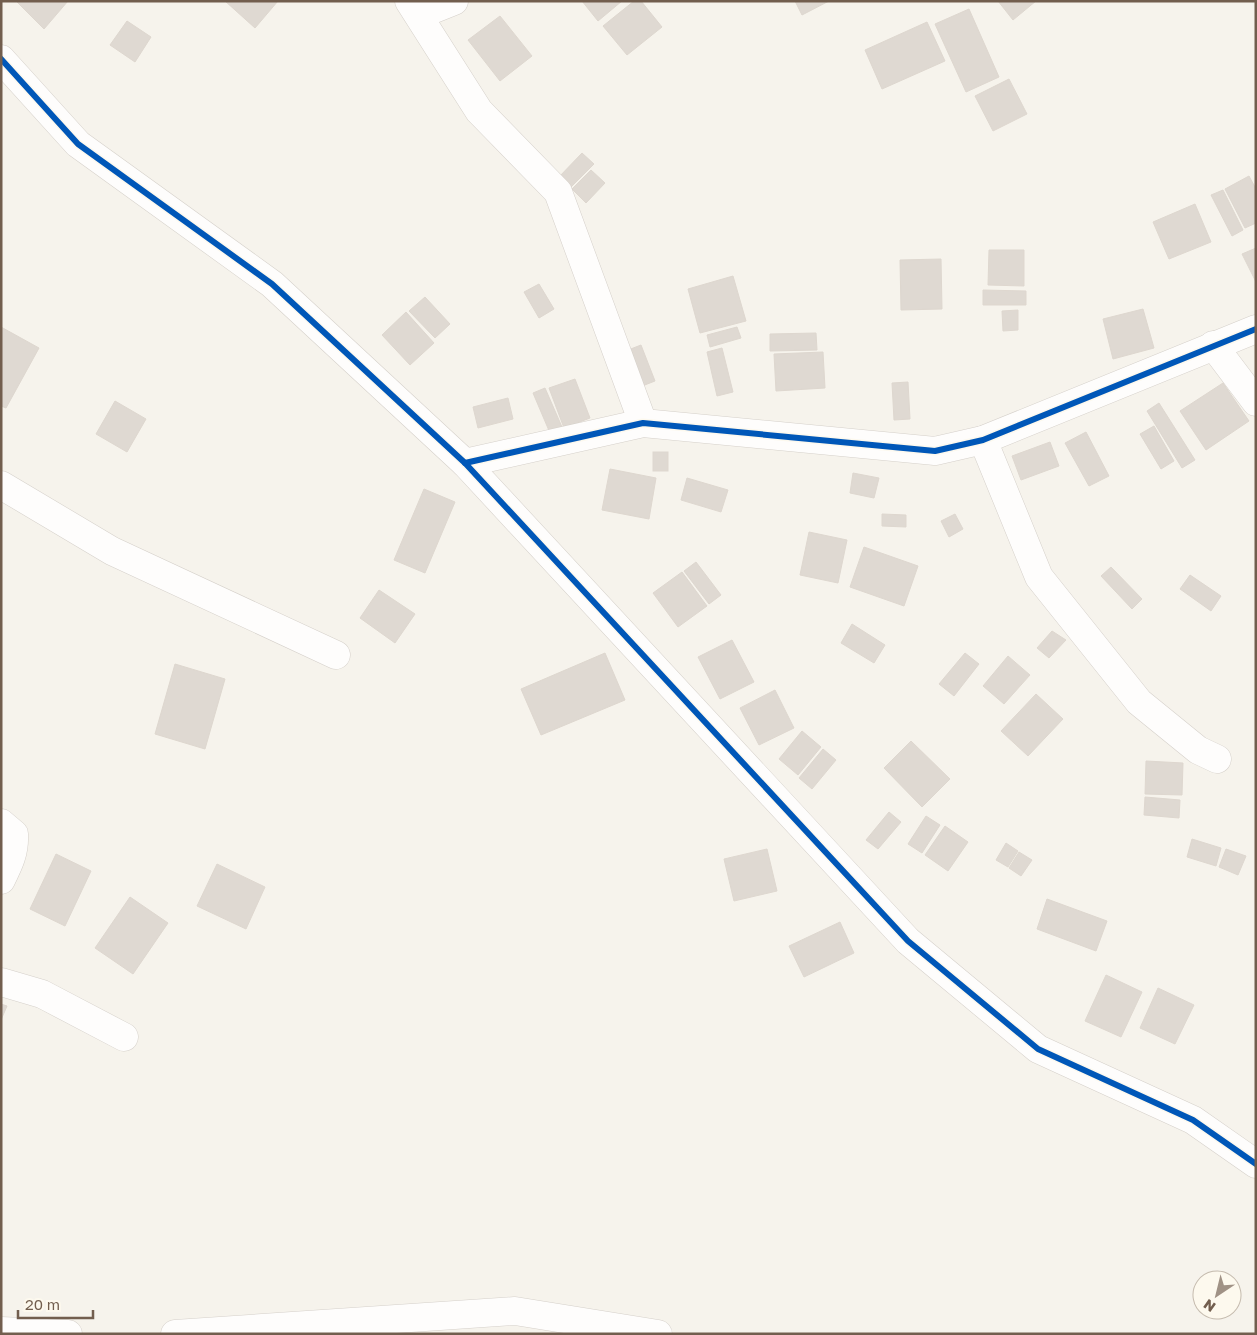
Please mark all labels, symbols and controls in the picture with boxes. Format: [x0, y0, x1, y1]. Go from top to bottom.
north arrow [1192, 1270, 1242, 1320]
scale bar [18, 1288, 92, 1320]
text: 20 m [25, 1295, 60, 1313]
text: N [1200, 1296, 1218, 1316]

